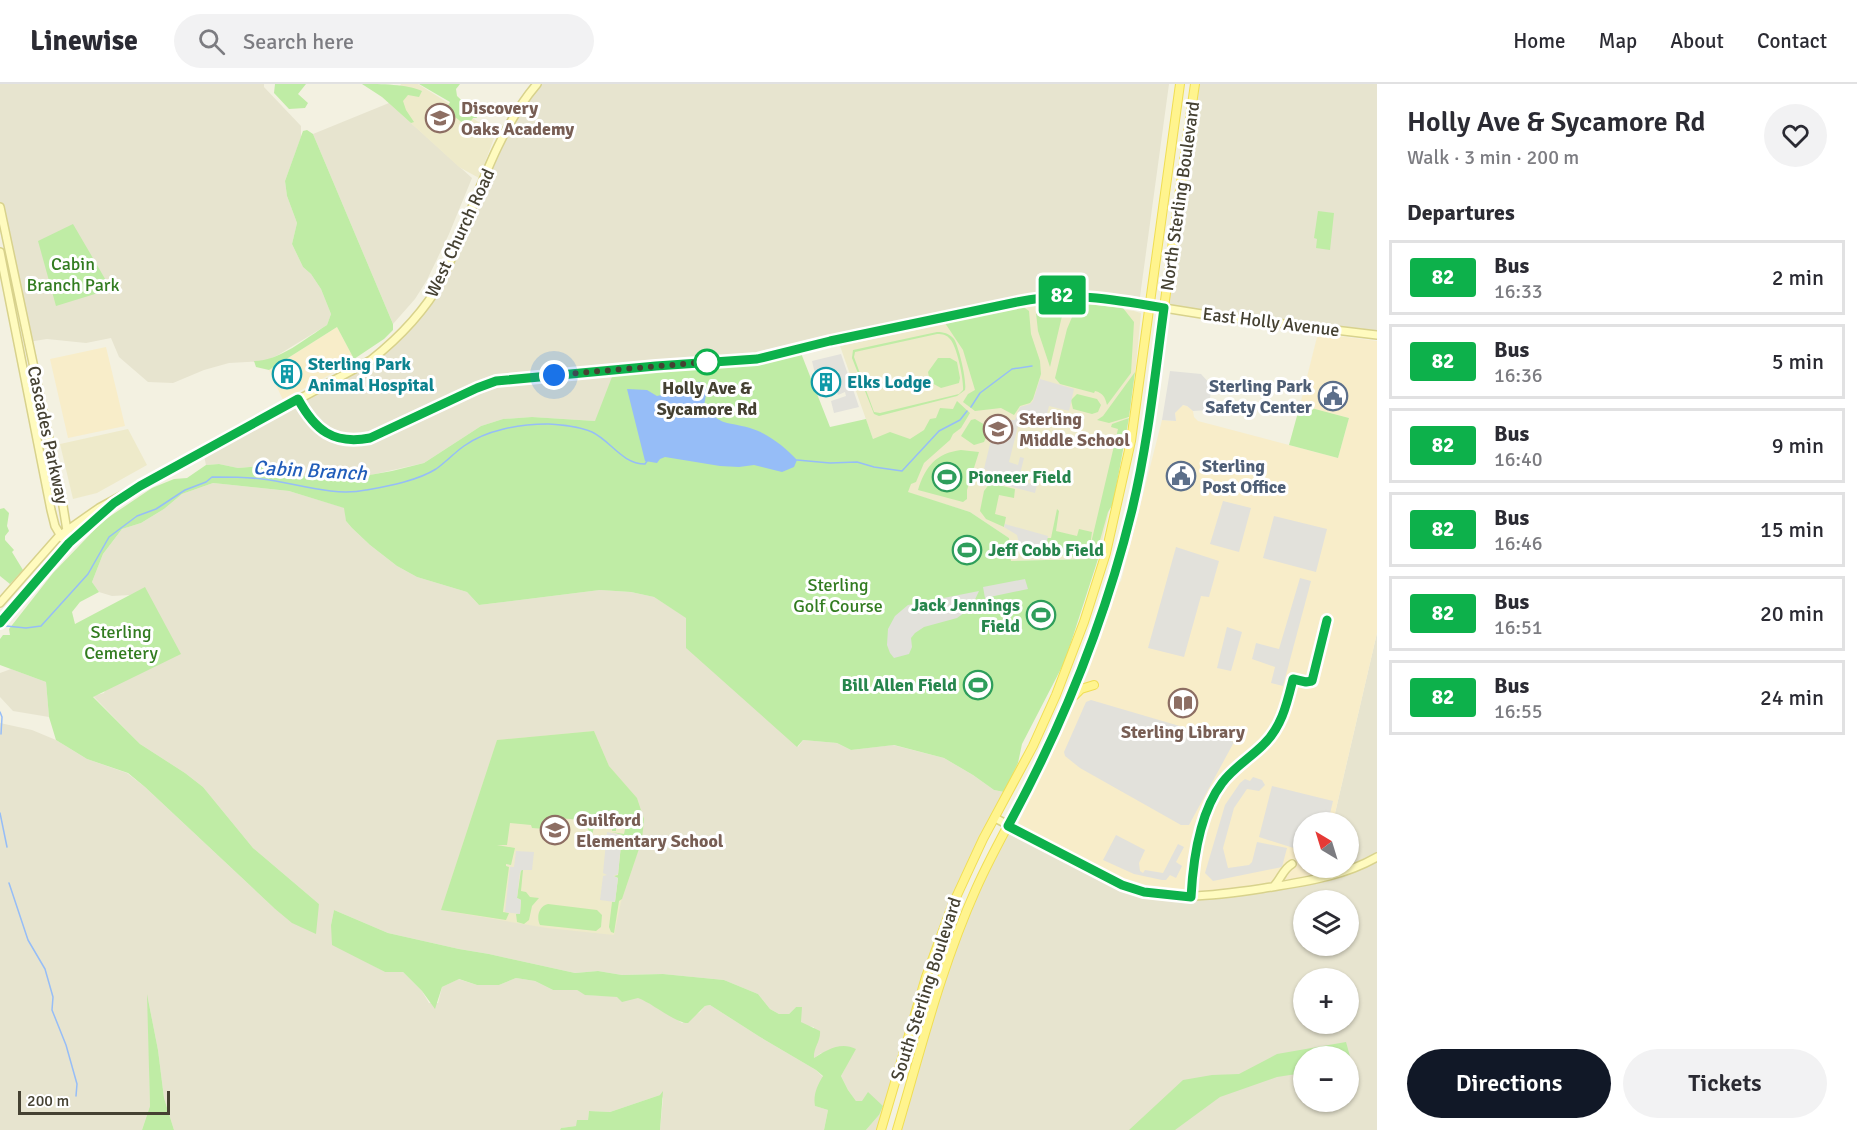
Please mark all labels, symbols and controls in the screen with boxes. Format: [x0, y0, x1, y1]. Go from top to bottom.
search box [174, 14, 594, 68]
text: Linewise [30, 24, 138, 58]
icon: search [195, 25, 228, 58]
text: Search here [243, 28, 354, 55]
text: Home [1513, 28, 1566, 54]
text: Map [1599, 28, 1637, 54]
text: About [1670, 28, 1724, 54]
text: Contact [1757, 28, 1827, 54]
place label: Discovery Oaks Academy [461, 97, 574, 140]
street label: North Sterling Boulevard [1156, 100, 1204, 292]
school or university icon: Discovery Oaks Academy [424, 102, 456, 134]
button: heart [1764, 104, 1827, 167]
text: Holly Ave & Sycamore Rd [1407, 105, 1706, 139]
text: Walk · 3 min · 200 m [1407, 145, 1579, 170]
street label: West Church Road [421, 165, 499, 301]
text: Departures [1407, 199, 1515, 226]
text: Bus [1494, 252, 1529, 279]
park label: Cabin Branch Park [27, 253, 119, 296]
text: 82 [1432, 264, 1454, 290]
text: 2 min [1772, 264, 1824, 291]
line badge: 82 [1035, 276, 1089, 314]
text: 16:33 [1494, 279, 1543, 304]
text: 82 [1051, 282, 1073, 308]
street label: East Holly Avenue [1201, 303, 1341, 341]
text: Bus [1494, 336, 1529, 363]
text: 82 [1432, 348, 1454, 374]
text: 5 min [1772, 348, 1824, 375]
marker: Holly Ave & Sycamore Rd [694, 349, 720, 375]
place label: Sterling Park Animal Hospital [308, 353, 435, 396]
building icon: Sterling Park Animal Hospital [271, 358, 303, 390]
your location [539, 360, 569, 390]
text: 16:36 [1494, 363, 1543, 388]
street label: Cascades Parkway [23, 364, 73, 507]
building icon: Elks Lodge [810, 366, 842, 398]
place label: Elks Lodge [847, 371, 931, 393]
place label: Sterling Park Safety Center [1205, 375, 1313, 418]
place label: Holly Ave & Sycamore Rd [657, 377, 758, 420]
public building icon: Sterling Park Safety Center [1317, 380, 1349, 412]
place label: Sterling Middle School [1019, 408, 1130, 451]
school or university icon: Sterling Middle School [982, 413, 1014, 445]
text: Bus [1494, 420, 1529, 447]
text: 82 [1432, 432, 1454, 458]
text: 9 min [1772, 432, 1824, 459]
text: 16:40 [1494, 447, 1543, 472]
water label: Cabin Branch [253, 455, 369, 486]
place label: Sterling Post Office [1202, 455, 1286, 498]
public building icon: Sterling Post Office [1165, 460, 1197, 492]
sports icon: Pioneer Field [931, 461, 963, 493]
place label: Pioneer Field [968, 466, 1072, 488]
text: Bus [1494, 504, 1529, 531]
text: 82 [1432, 516, 1454, 542]
text: 15 min [1760, 516, 1824, 543]
text: 16:46 [1494, 531, 1543, 556]
sports icon: Jeff Cobb Field [951, 534, 983, 566]
place label: Jeff Cobb Field [988, 539, 1104, 561]
park label: Sterling Golf Course [793, 574, 883, 617]
text: Bus [1494, 588, 1529, 615]
place label: Jack Jennings Field [911, 594, 1020, 637]
sports icon: Jack Jennings Field [1025, 599, 1057, 631]
text: 82 [1432, 600, 1454, 626]
text: 20 min [1760, 600, 1824, 627]
text: 16:51 [1494, 615, 1543, 640]
park label: Sterling Cemetery [84, 621, 158, 664]
sports icon: Bill Allen Field [962, 669, 994, 701]
text: Bus [1494, 672, 1529, 699]
place label: Bill Allen Field [841, 674, 957, 696]
text: 82 [1432, 684, 1454, 710]
text: 24 min [1760, 684, 1824, 711]
library icon: Sterling Library [1167, 687, 1199, 719]
text: 16:55 [1494, 699, 1543, 724]
place label: Sterling Library [1121, 721, 1245, 743]
place label: Guilford Elementary School [576, 809, 724, 852]
north arrow [1293, 812, 1359, 878]
map controls [1293, 812, 1359, 1112]
school or university icon: Guilford Elementary School [539, 814, 571, 846]
button: layers [1293, 890, 1359, 956]
street label: South Sterling Boulevard [886, 894, 966, 1084]
button: + [1293, 968, 1359, 1034]
button: − [1293, 1046, 1359, 1112]
button: Directions [1407, 1049, 1611, 1118]
button: Tickets [1623, 1049, 1827, 1118]
scale bar [18, 1088, 170, 1116]
text: 200 m [27, 1091, 69, 1111]

